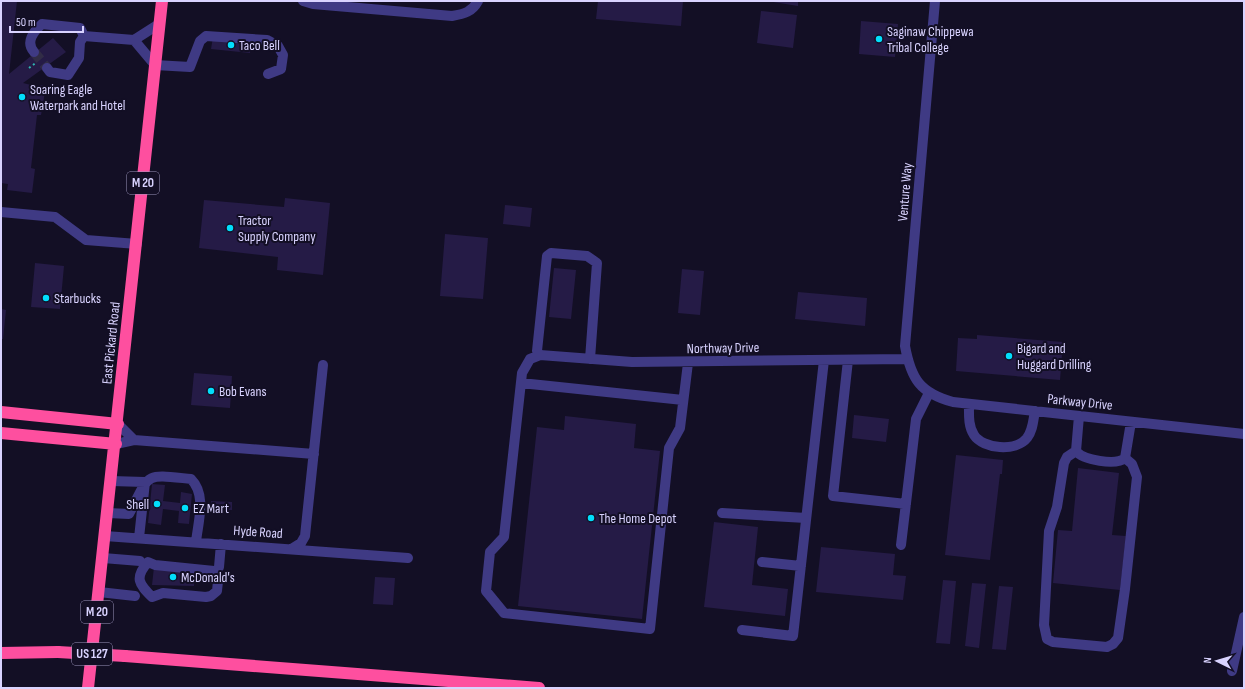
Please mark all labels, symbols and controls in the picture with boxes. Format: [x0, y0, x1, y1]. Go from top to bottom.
scale bar [10, 8, 83, 34]
text: 50 m [16, 15, 36, 30]
place label: Saginaw Chippewa Tribal College [887, 23, 974, 56]
marker: Saginaw Chippewa Tribal College [874, 34, 884, 44]
place label: Taco Bell [239, 37, 280, 54]
marker: Taco Bell [226, 40, 236, 50]
place label: Soaring Eagle Waterpark and Hotel [30, 81, 125, 114]
marker: Soaring Eagle Waterpark and Hotel [17, 92, 27, 102]
street label: Venture Way [894, 161, 916, 222]
road number: M 20 [127, 172, 159, 194]
place label: Tractor Supply Company [238, 212, 316, 245]
marker: Tractor Supply Company [225, 223, 235, 233]
place label: Starbucks [54, 290, 101, 307]
marker: Starbucks [41, 293, 51, 303]
street label: East Pickard Road [98, 301, 124, 385]
street label: Northway Drive [687, 339, 759, 357]
place label: Bigard and Huggard Drilling [1017, 340, 1092, 373]
marker: Bigard and Huggard Drilling [1004, 351, 1014, 361]
place label: Bob Evans [219, 383, 266, 400]
marker: Bob Evans [206, 386, 216, 396]
street label: Parkway Drive [1047, 390, 1113, 414]
place label: Shell [126, 496, 149, 513]
marker: Shell [152, 499, 162, 509]
place label: EZ Mart [193, 500, 229, 517]
marker: EZ Mart [180, 503, 190, 513]
place label: The Home Depot [599, 510, 677, 527]
marker: The Home Depot [586, 513, 596, 523]
street label: Hyde Road [233, 522, 283, 542]
place label: McDonald's [181, 569, 235, 586]
marker: McDonald's [168, 572, 178, 582]
road number: M 20 [81, 601, 113, 623]
north arrow [1197, 641, 1237, 681]
road number: US 127 [72, 643, 112, 665]
text: N [1201, 657, 1214, 664]

